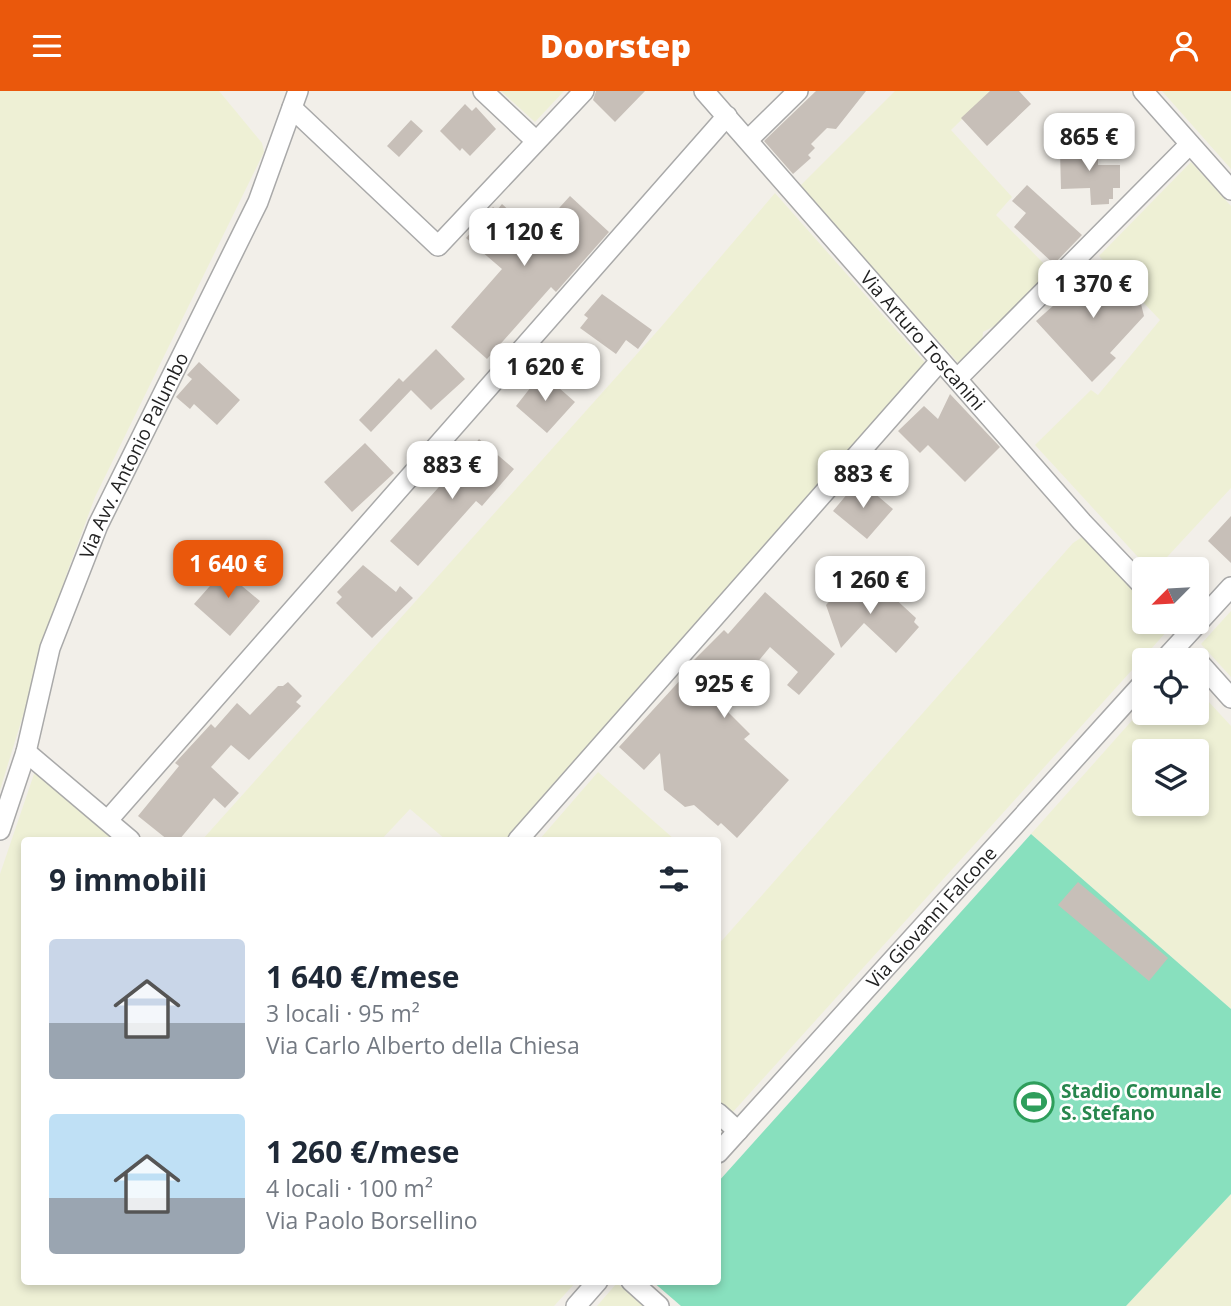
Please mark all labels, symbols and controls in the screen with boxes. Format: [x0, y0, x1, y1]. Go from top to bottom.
text: Doorstep [540, 24, 691, 67]
icon: menu [28, 27, 66, 65]
icon: person [1165, 27, 1203, 65]
pin: 865 € [1040, 113, 1138, 173]
text: 865 € [1060, 120, 1118, 152]
pin: 1 120 € [459, 209, 589, 268]
text: 1 120 € [485, 215, 563, 247]
pin: 1 370 € [1028, 261, 1158, 320]
street label: Via Arturo Toscanini [855, 265, 991, 416]
text: 1 370 € [1054, 267, 1132, 299]
pin: 1 620 € [480, 343, 610, 403]
street label: Via Avv. Antonio Palumbo [73, 348, 195, 563]
text: 1 620 € [506, 350, 584, 382]
pin: 883 € [403, 441, 501, 501]
text: 883 € [423, 448, 481, 480]
pin: 883 € [814, 451, 912, 510]
text: 883 € [834, 457, 892, 489]
pin: 1 640 € [163, 540, 293, 600]
text: 1 640 € [189, 547, 267, 579]
pin: 1 260 € [805, 557, 935, 616]
north arrow [1132, 557, 1209, 633]
map controls [1132, 557, 1209, 816]
text: 1 260 € [831, 563, 909, 595]
button: locate [1132, 648, 1209, 725]
pin: 925 € [675, 661, 773, 720]
text: 925 € [695, 667, 753, 699]
button: layers [1132, 739, 1209, 816]
street label: Via Giovanni Falcone [860, 841, 1002, 994]
text: 9 immobili [49, 859, 207, 900]
icon: filters [655, 860, 693, 898]
text: 1 640 €/mese [266, 956, 460, 997]
icon: home [105, 967, 189, 1051]
text: 3 locali · 95 m² [266, 997, 420, 1029]
text: Via Carlo Alberto della Chiesa [266, 1029, 580, 1061]
place label: Stadio Comunale S. Stefano [1061, 1078, 1222, 1126]
sports icon: Stadio Comunale S. Stefano [1013, 1081, 1055, 1123]
text: 1 260 €/mese [266, 1131, 460, 1172]
icon: home [105, 1142, 189, 1226]
text: 4 locali · 100 m² [266, 1172, 433, 1204]
text: Via Paolo Borsellino [266, 1204, 478, 1236]

